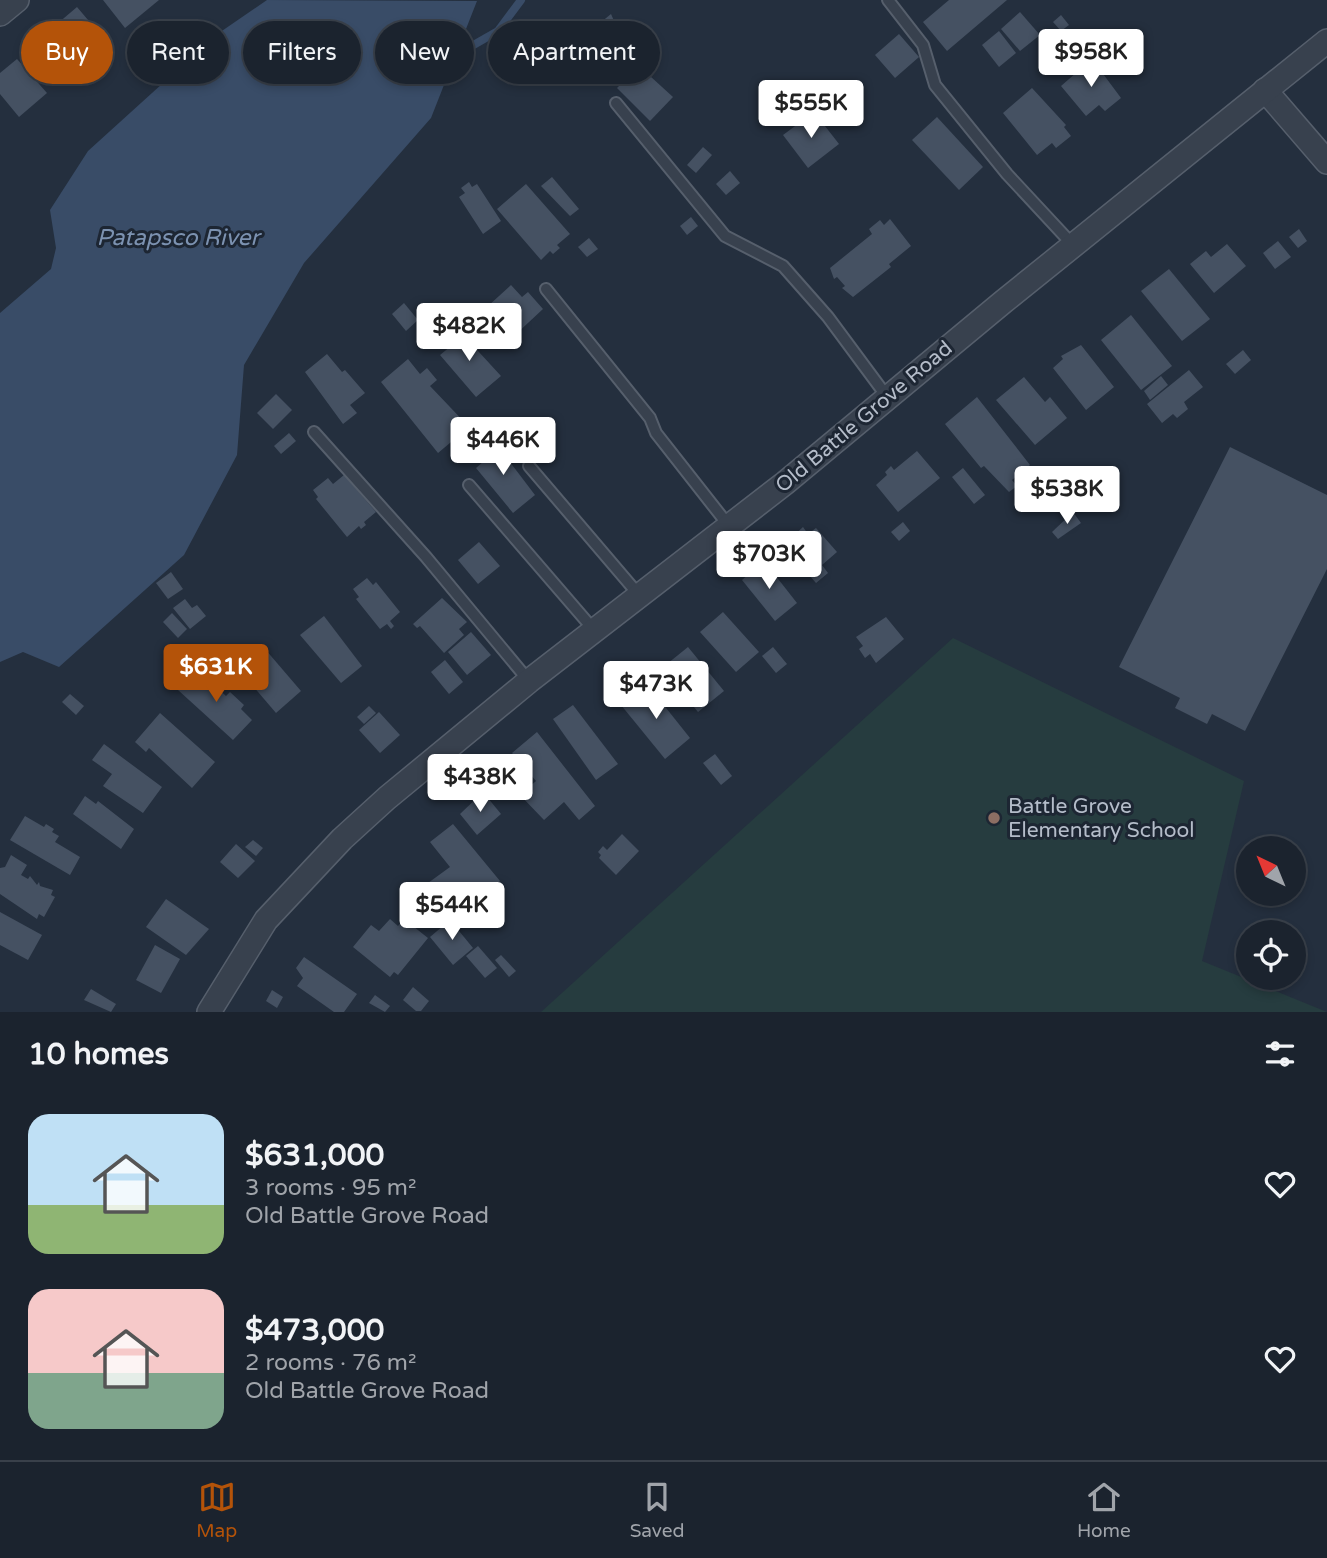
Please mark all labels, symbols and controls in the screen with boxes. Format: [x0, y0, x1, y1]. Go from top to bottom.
chip: Buy [21, 21, 113, 84]
chip: Rent [127, 21, 229, 84]
chip: Filters [243, 21, 361, 84]
chip: New [375, 21, 474, 84]
chip: Apartment [488, 21, 660, 84]
pin: $958K [1042, 29, 1140, 89]
text: $958K [1055, 38, 1127, 66]
pin: $555K [762, 80, 860, 140]
text: $555K [775, 89, 847, 117]
water label: Patapsco River [97, 224, 263, 252]
pin: $482K [420, 304, 518, 363]
text: $482K [433, 312, 505, 340]
street label: Old Battle Grove Road [771, 336, 957, 498]
pin: $446K [454, 418, 552, 477]
text: $446K [467, 426, 539, 454]
pin: $538K [1018, 466, 1116, 526]
text: $538K [1031, 475, 1103, 503]
pin: $703K [720, 532, 818, 591]
text: $703K [733, 540, 805, 568]
pin: $631K [167, 644, 265, 704]
text: $631K [180, 653, 252, 681]
pin: $473K [607, 662, 705, 721]
text: $473K [620, 670, 692, 698]
pin: $438K [431, 754, 529, 814]
text: $438K [444, 763, 516, 791]
place label: Battle Grove Elementary School [1008, 794, 1195, 843]
marker: Battle Grove Elementary School [986, 810, 1002, 826]
north arrow [1236, 836, 1306, 906]
map controls [1236, 836, 1306, 990]
pin: $544K [403, 883, 501, 942]
text: $544K [416, 891, 488, 919]
button: locate [1236, 920, 1306, 990]
icon: filters [1261, 1035, 1299, 1073]
text: 10 homes [28, 1036, 169, 1073]
text: $631,000 [245, 1137, 384, 1174]
icon: home [84, 1142, 168, 1226]
icon: heart [1261, 1165, 1299, 1203]
text: 3 rooms · 95 m² [245, 1174, 416, 1202]
text: Old Battle Grove Road [245, 1202, 489, 1230]
text: $473,000 [245, 1312, 384, 1349]
icon: home [84, 1317, 168, 1401]
icon: heart [1261, 1340, 1299, 1378]
text: 2 rooms · 76 m² [245, 1349, 416, 1377]
text: Old Battle Grove Road [245, 1377, 489, 1405]
tab: Map [196, 1478, 237, 1542]
tab: Saved [630, 1478, 685, 1542]
tab: Home [1077, 1478, 1131, 1542]

